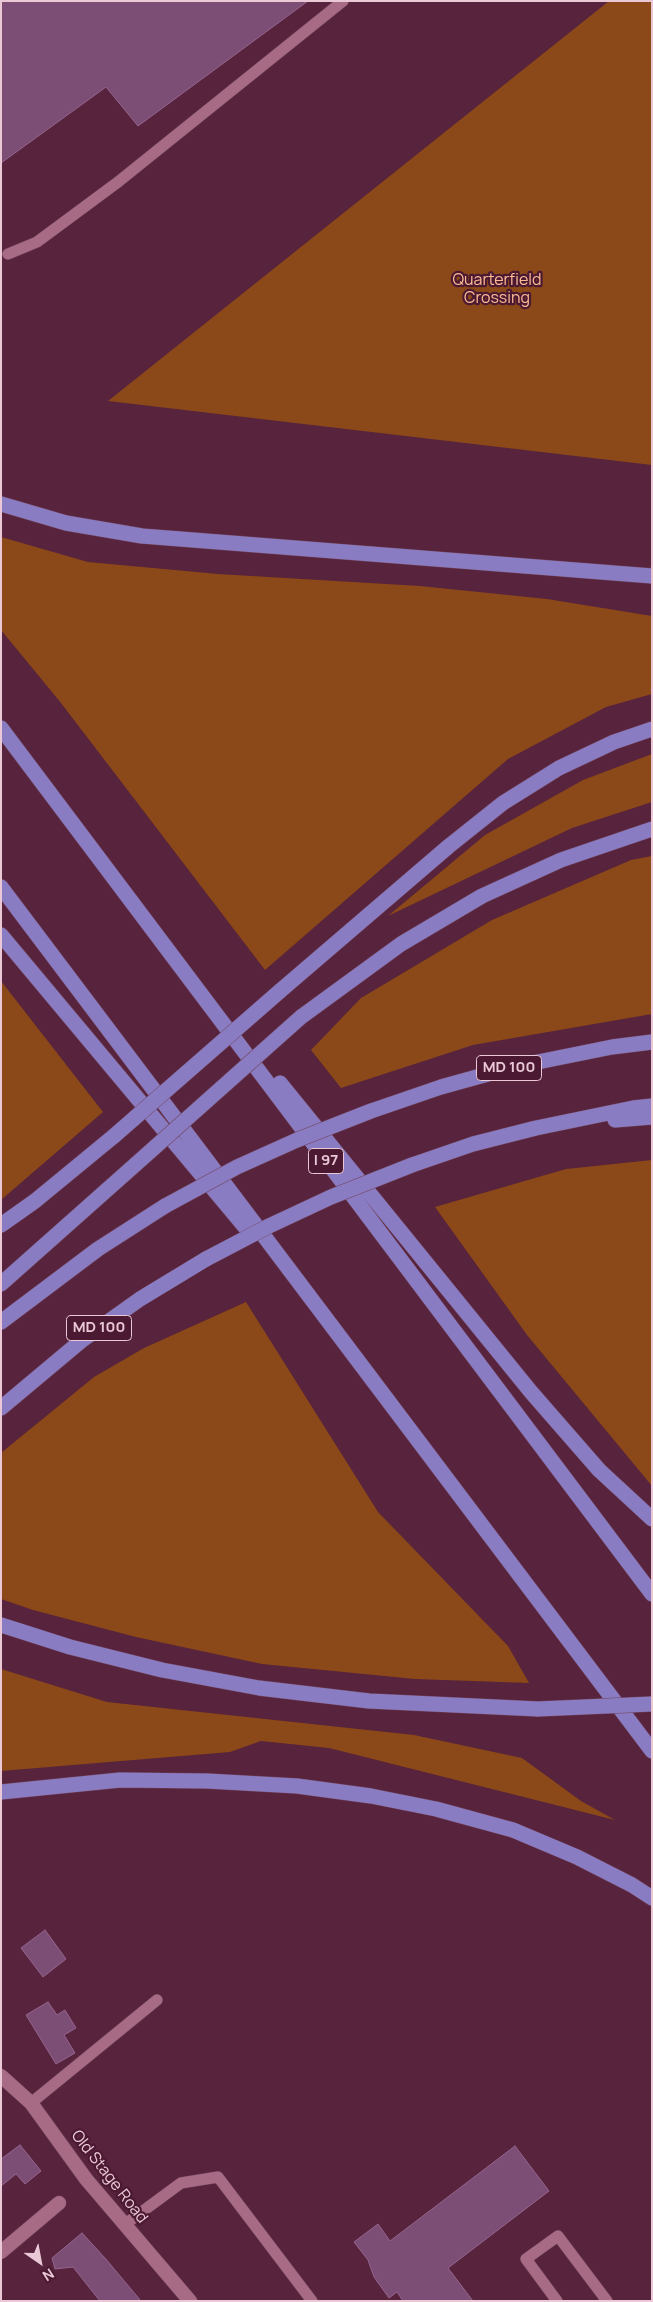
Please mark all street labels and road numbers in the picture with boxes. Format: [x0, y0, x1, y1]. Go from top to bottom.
road number: MD 100 [476, 1056, 542, 1080]
road number: I 97 [308, 1148, 344, 1174]
road number: MD 100 [66, 1316, 132, 1340]
street label: Old Stage Road [67, 2127, 151, 2227]

